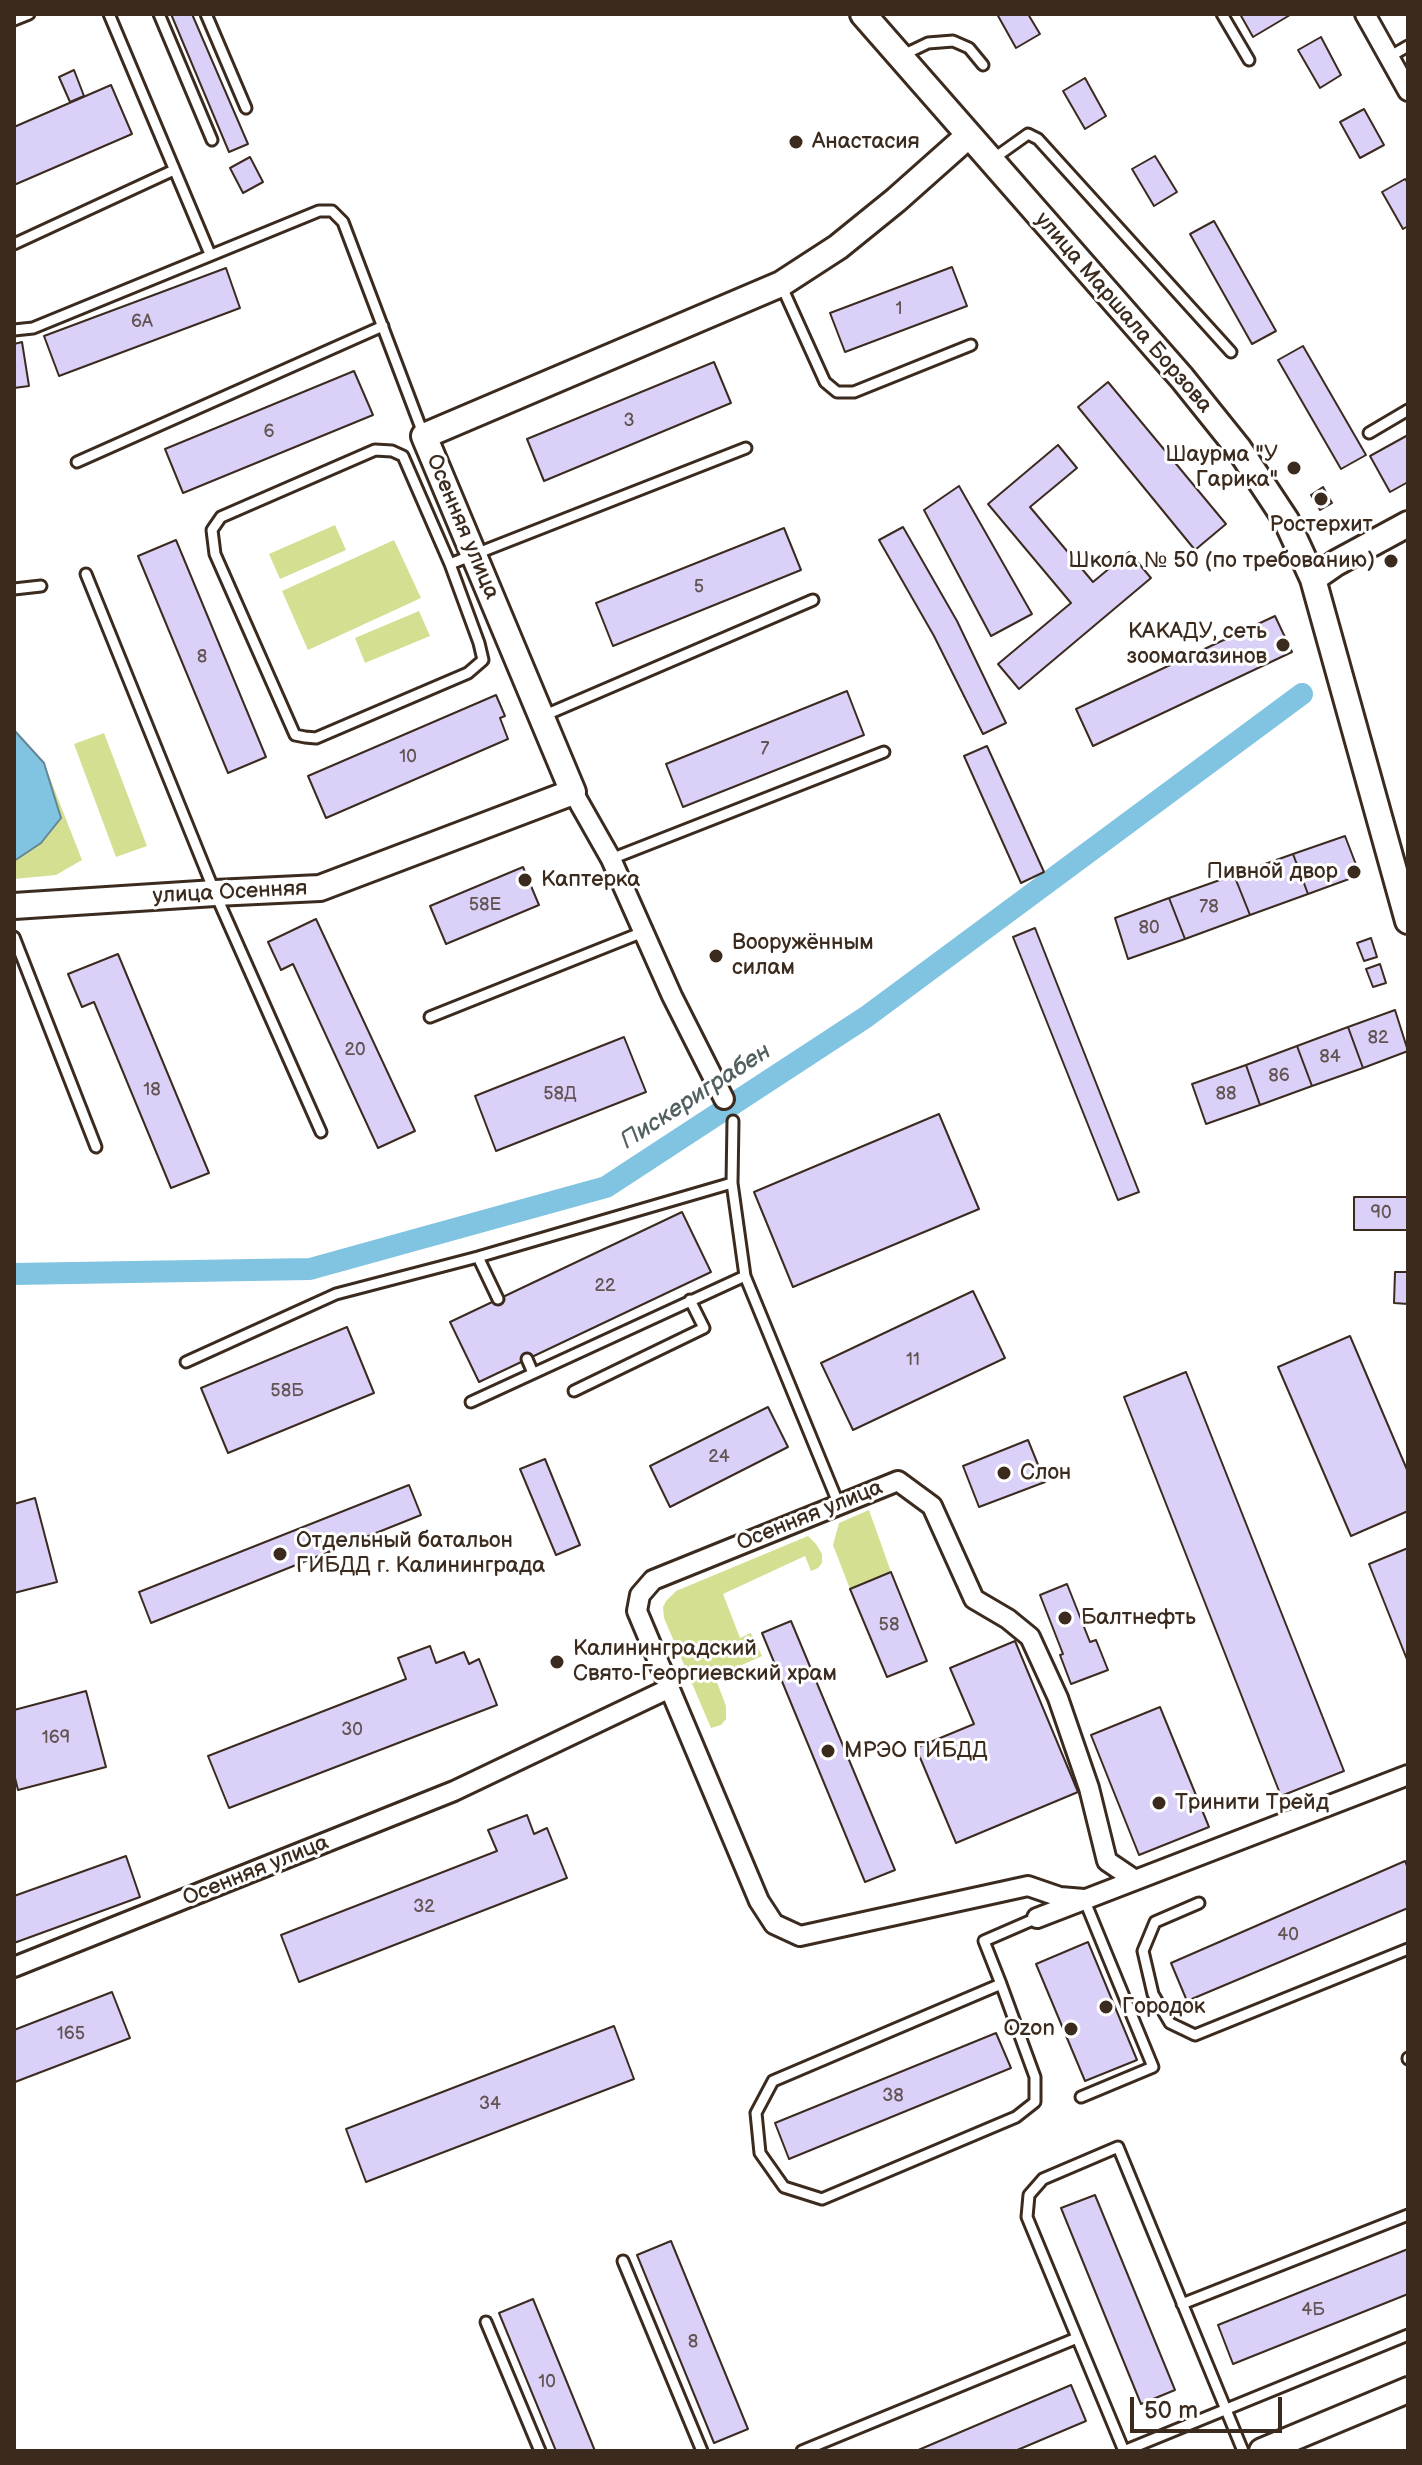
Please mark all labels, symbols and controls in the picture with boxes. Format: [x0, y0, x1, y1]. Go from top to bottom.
place label: Анастасия [812, 129, 920, 155]
marker: Анастасия [787, 133, 805, 151]
street label: улица Маршала Борзова [1029, 207, 1217, 419]
house number: 1 [896, 298, 902, 320]
house number: 6А [131, 311, 153, 333]
house number: 3 [623, 410, 635, 432]
house number: 6 [264, 421, 274, 443]
place label: Шаурма "У Гарика" [1165, 442, 1278, 494]
street label: Осенняя улица [420, 450, 504, 604]
marker: Шаурма "У Гарика" [1285, 459, 1303, 477]
marker: Ростерхит [1312, 490, 1330, 508]
place label: Ростерхит [1269, 512, 1373, 538]
place label: Школа № 50 (по требованию) [1068, 548, 1375, 574]
marker: Школа № 50 (по требованию) [1382, 552, 1400, 570]
house number: 5 [694, 576, 704, 598]
place label: КАКАДУ, сеть зоомагазинов [1127, 619, 1267, 670]
marker: КАКАДУ, сеть зоомагазинов [1274, 636, 1292, 654]
house number: 8 [197, 646, 207, 668]
house number: 7 [761, 738, 769, 760]
house number: 10 [399, 746, 417, 768]
place label: Пивной двор [1207, 859, 1338, 885]
marker: Пивной двор [1345, 863, 1363, 881]
place label: Каптерка [541, 867, 640, 893]
marker: Каптерка [516, 871, 534, 889]
street label: улица Осенняя [152, 876, 308, 910]
house number: 58Е [469, 894, 501, 916]
house number: 78 [1199, 896, 1219, 918]
house number: 80 [1138, 917, 1160, 939]
place label: Вооружённым силам [732, 930, 874, 982]
marker: Вооружённым силам [707, 947, 725, 965]
house number: 82 [1367, 1027, 1389, 1049]
water label: Пискериграбен [615, 1038, 777, 1156]
house number: 20 [344, 1039, 366, 1061]
house number: 84 [1319, 1046, 1341, 1068]
house number: 86 [1268, 1065, 1290, 1087]
house number: 18 [143, 1079, 161, 1101]
house number: 58Д [543, 1083, 577, 1105]
house number: 88 [1216, 1083, 1236, 1105]
house number: 90 [1371, 1202, 1391, 1224]
house number: 22 [594, 1275, 616, 1297]
house number: 11 [906, 1349, 920, 1371]
house number: 58Б [270, 1380, 304, 1402]
house number: 24 [708, 1446, 730, 1468]
place label: Слон [1020, 1460, 1071, 1486]
marker: Слон [995, 1464, 1013, 1482]
street label: Осенняя улица [733, 1475, 887, 1557]
place label: Отдельный батальон ГИБДД г. Калининграда [296, 1528, 545, 1580]
marker: Отдельный батальон ГИБДД г. Калининграда [271, 1545, 289, 1563]
place label: Балтнефть [1081, 1605, 1196, 1631]
marker: Балтнефть [1056, 1609, 1074, 1627]
house number: 58 [879, 1614, 899, 1636]
place label: Калининградский Свято-Георгиевский храм [573, 1636, 837, 1688]
marker: Калининградский Свято-Георгиевский храм [548, 1653, 566, 1671]
house number: 30 [341, 1719, 363, 1741]
house number: 169 [42, 1727, 70, 1749]
place label: МРЭО ГИБДД [844, 1738, 988, 1764]
marker: МРЭО ГИБДД [819, 1742, 837, 1760]
place label: Тринити Трейд [1175, 1790, 1329, 1816]
marker: Тринити Трейд [1150, 1794, 1168, 1812]
street label: Осенняя улица [179, 1830, 333, 1912]
house number: 32 [413, 1896, 435, 1918]
house number: 40 [1277, 1924, 1299, 1946]
place label: Городок [1122, 1994, 1205, 2020]
marker: Городок [1097, 1998, 1115, 2016]
place label: Ozon [1003, 2016, 1055, 2042]
marker: Ozon [1062, 2020, 1080, 2038]
house number: 165 [57, 2023, 85, 2045]
house number: 38 [882, 2085, 904, 2107]
house number: 34 [479, 2093, 501, 2115]
house number: 4Б [1301, 2299, 1325, 2321]
house number: 8 [688, 2331, 698, 2353]
house number: 10 [538, 2371, 556, 2393]
scale bar [1134, 2381, 1286, 2431]
text: 50 m [1144, 2396, 1198, 2425]

